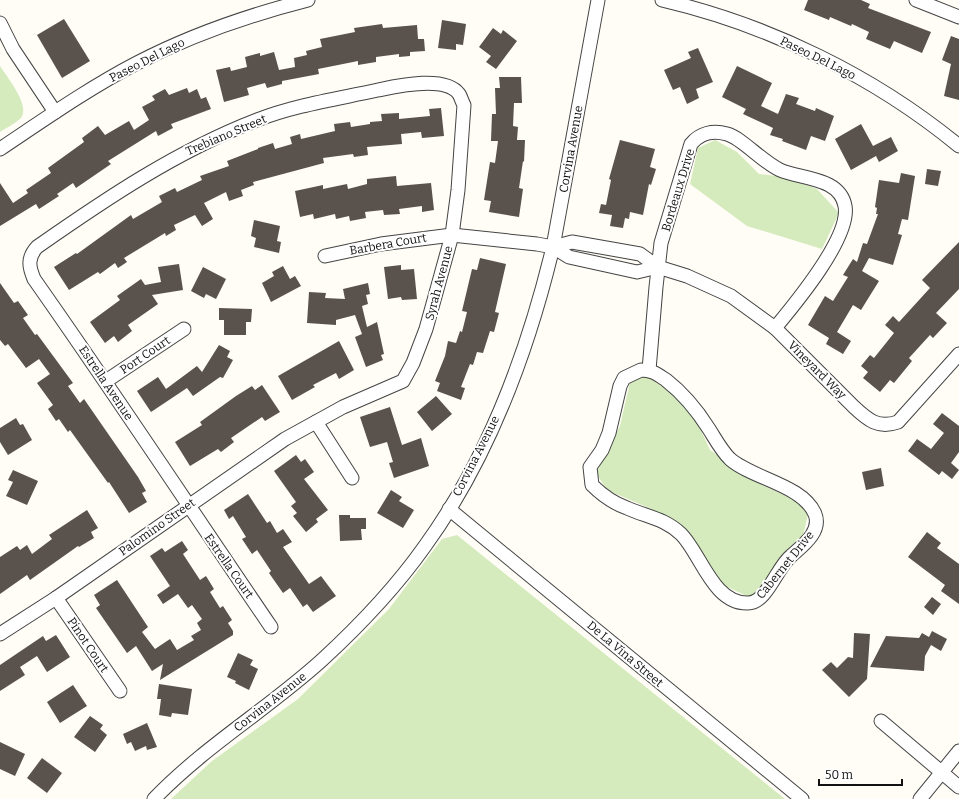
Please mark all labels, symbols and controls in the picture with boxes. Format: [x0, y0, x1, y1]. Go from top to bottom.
street label: Paseo Del Lago [778, 34, 858, 82]
street label: Paseo Del Lago [107, 35, 187, 85]
street label: Corvina Avenue [556, 104, 586, 194]
street label: Trebiano Street [184, 111, 269, 158]
street label: Bordeaux Drive [659, 147, 697, 233]
street label: Barbera Court [348, 230, 428, 258]
street label: Syrah Avenue [422, 244, 456, 322]
street label: Port Court [117, 333, 173, 377]
street label: Vineyard Way [785, 338, 849, 402]
street label: Estrella Avenue [76, 343, 136, 423]
street label: Corvina Avenue [450, 413, 502, 499]
street label: Palomino Street [116, 495, 198, 558]
street label: Cabernet Drive [753, 528, 817, 602]
street label: Estrella Court [201, 531, 257, 602]
street label: Pinot Court [65, 615, 112, 676]
street label: De La Vina Street [584, 618, 666, 690]
street label: Corvina Avenue [231, 669, 309, 735]
scale bar [819, 761, 902, 787]
text: 50 m [825, 768, 854, 782]

